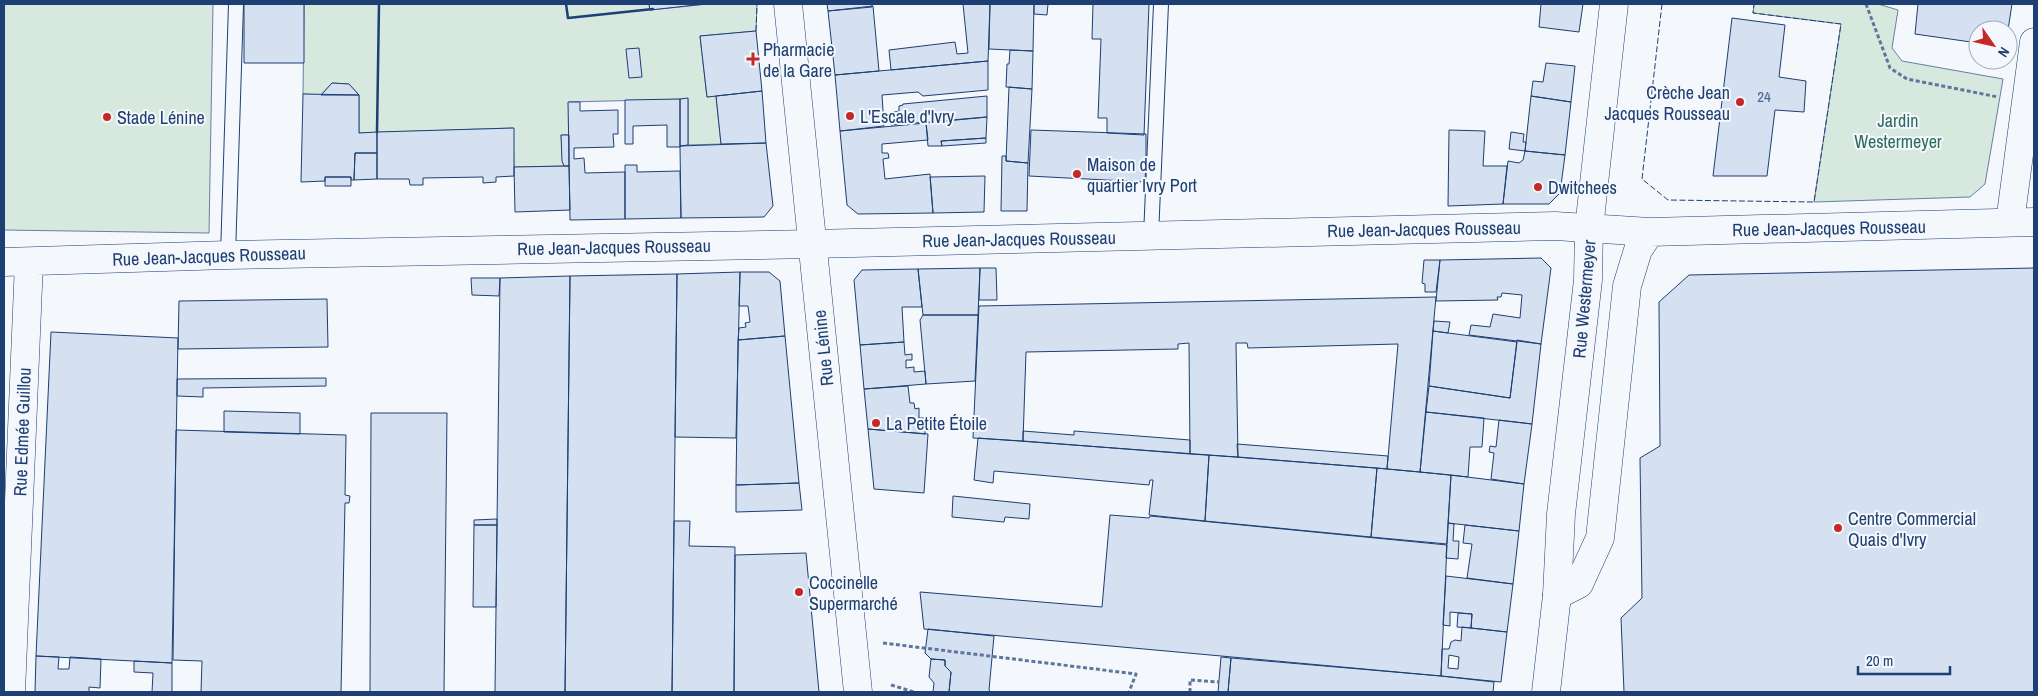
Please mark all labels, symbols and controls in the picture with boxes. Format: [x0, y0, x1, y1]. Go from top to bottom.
north arrow [1968, 20, 2018, 70]
place label: Pharmacie de la Gare [763, 37, 834, 83]
text: N [1994, 44, 2014, 61]
marker: Pharmacie de la Gare [747, 53, 759, 65]
place label: Crèche Jean Jacques Rousseau [1604, 80, 1730, 126]
house number: 24 [1757, 86, 1771, 107]
marker: Crèche Jean Jacques Rousseau [1734, 96, 1746, 108]
place label: L'Escale d'Ivry [860, 104, 955, 129]
place label: Stade Lénine [117, 105, 205, 130]
park label: Jardin Westermeyer [1854, 108, 1942, 154]
marker: L'Escale d'Ivry [844, 110, 856, 122]
marker: Stade Lénine [101, 111, 113, 123]
place label: Maison de quartier Ivry Port [1087, 152, 1197, 198]
marker: Maison de quartier Ivry Port [1071, 168, 1083, 180]
place label: Dwitchees [1548, 175, 1617, 200]
marker: Dwitchees [1532, 181, 1544, 193]
street label: Rue Jean-Jacques Rousseau [1732, 214, 1926, 242]
street label: Rue Jean-Jacques Rousseau [1327, 215, 1521, 243]
street label: Rue Jean-Jacques Rousseau [922, 225, 1116, 253]
street label: Rue Jean-Jacques Rousseau [517, 233, 711, 261]
street label: Rue Westermeyer [1566, 239, 1602, 359]
street label: Rue Jean-Jacques Rousseau [112, 240, 306, 272]
street label: Rue Lénine [807, 309, 839, 387]
street label: Rue Edmée Guillou [7, 367, 37, 497]
place label: La Petite Étoile [886, 411, 987, 436]
marker: La Petite Étoile [870, 417, 882, 429]
place label: Centre Commercial Quais d'Ivry [1848, 506, 1976, 552]
marker: Centre Commercial Quais d'Ivry [1832, 522, 1844, 534]
place label: Coccinelle Supermarché [809, 570, 898, 616]
marker: Coccinelle Supermarché [793, 586, 805, 598]
scale bar [1858, 644, 1950, 676]
text: 20 m [1866, 650, 1893, 671]

